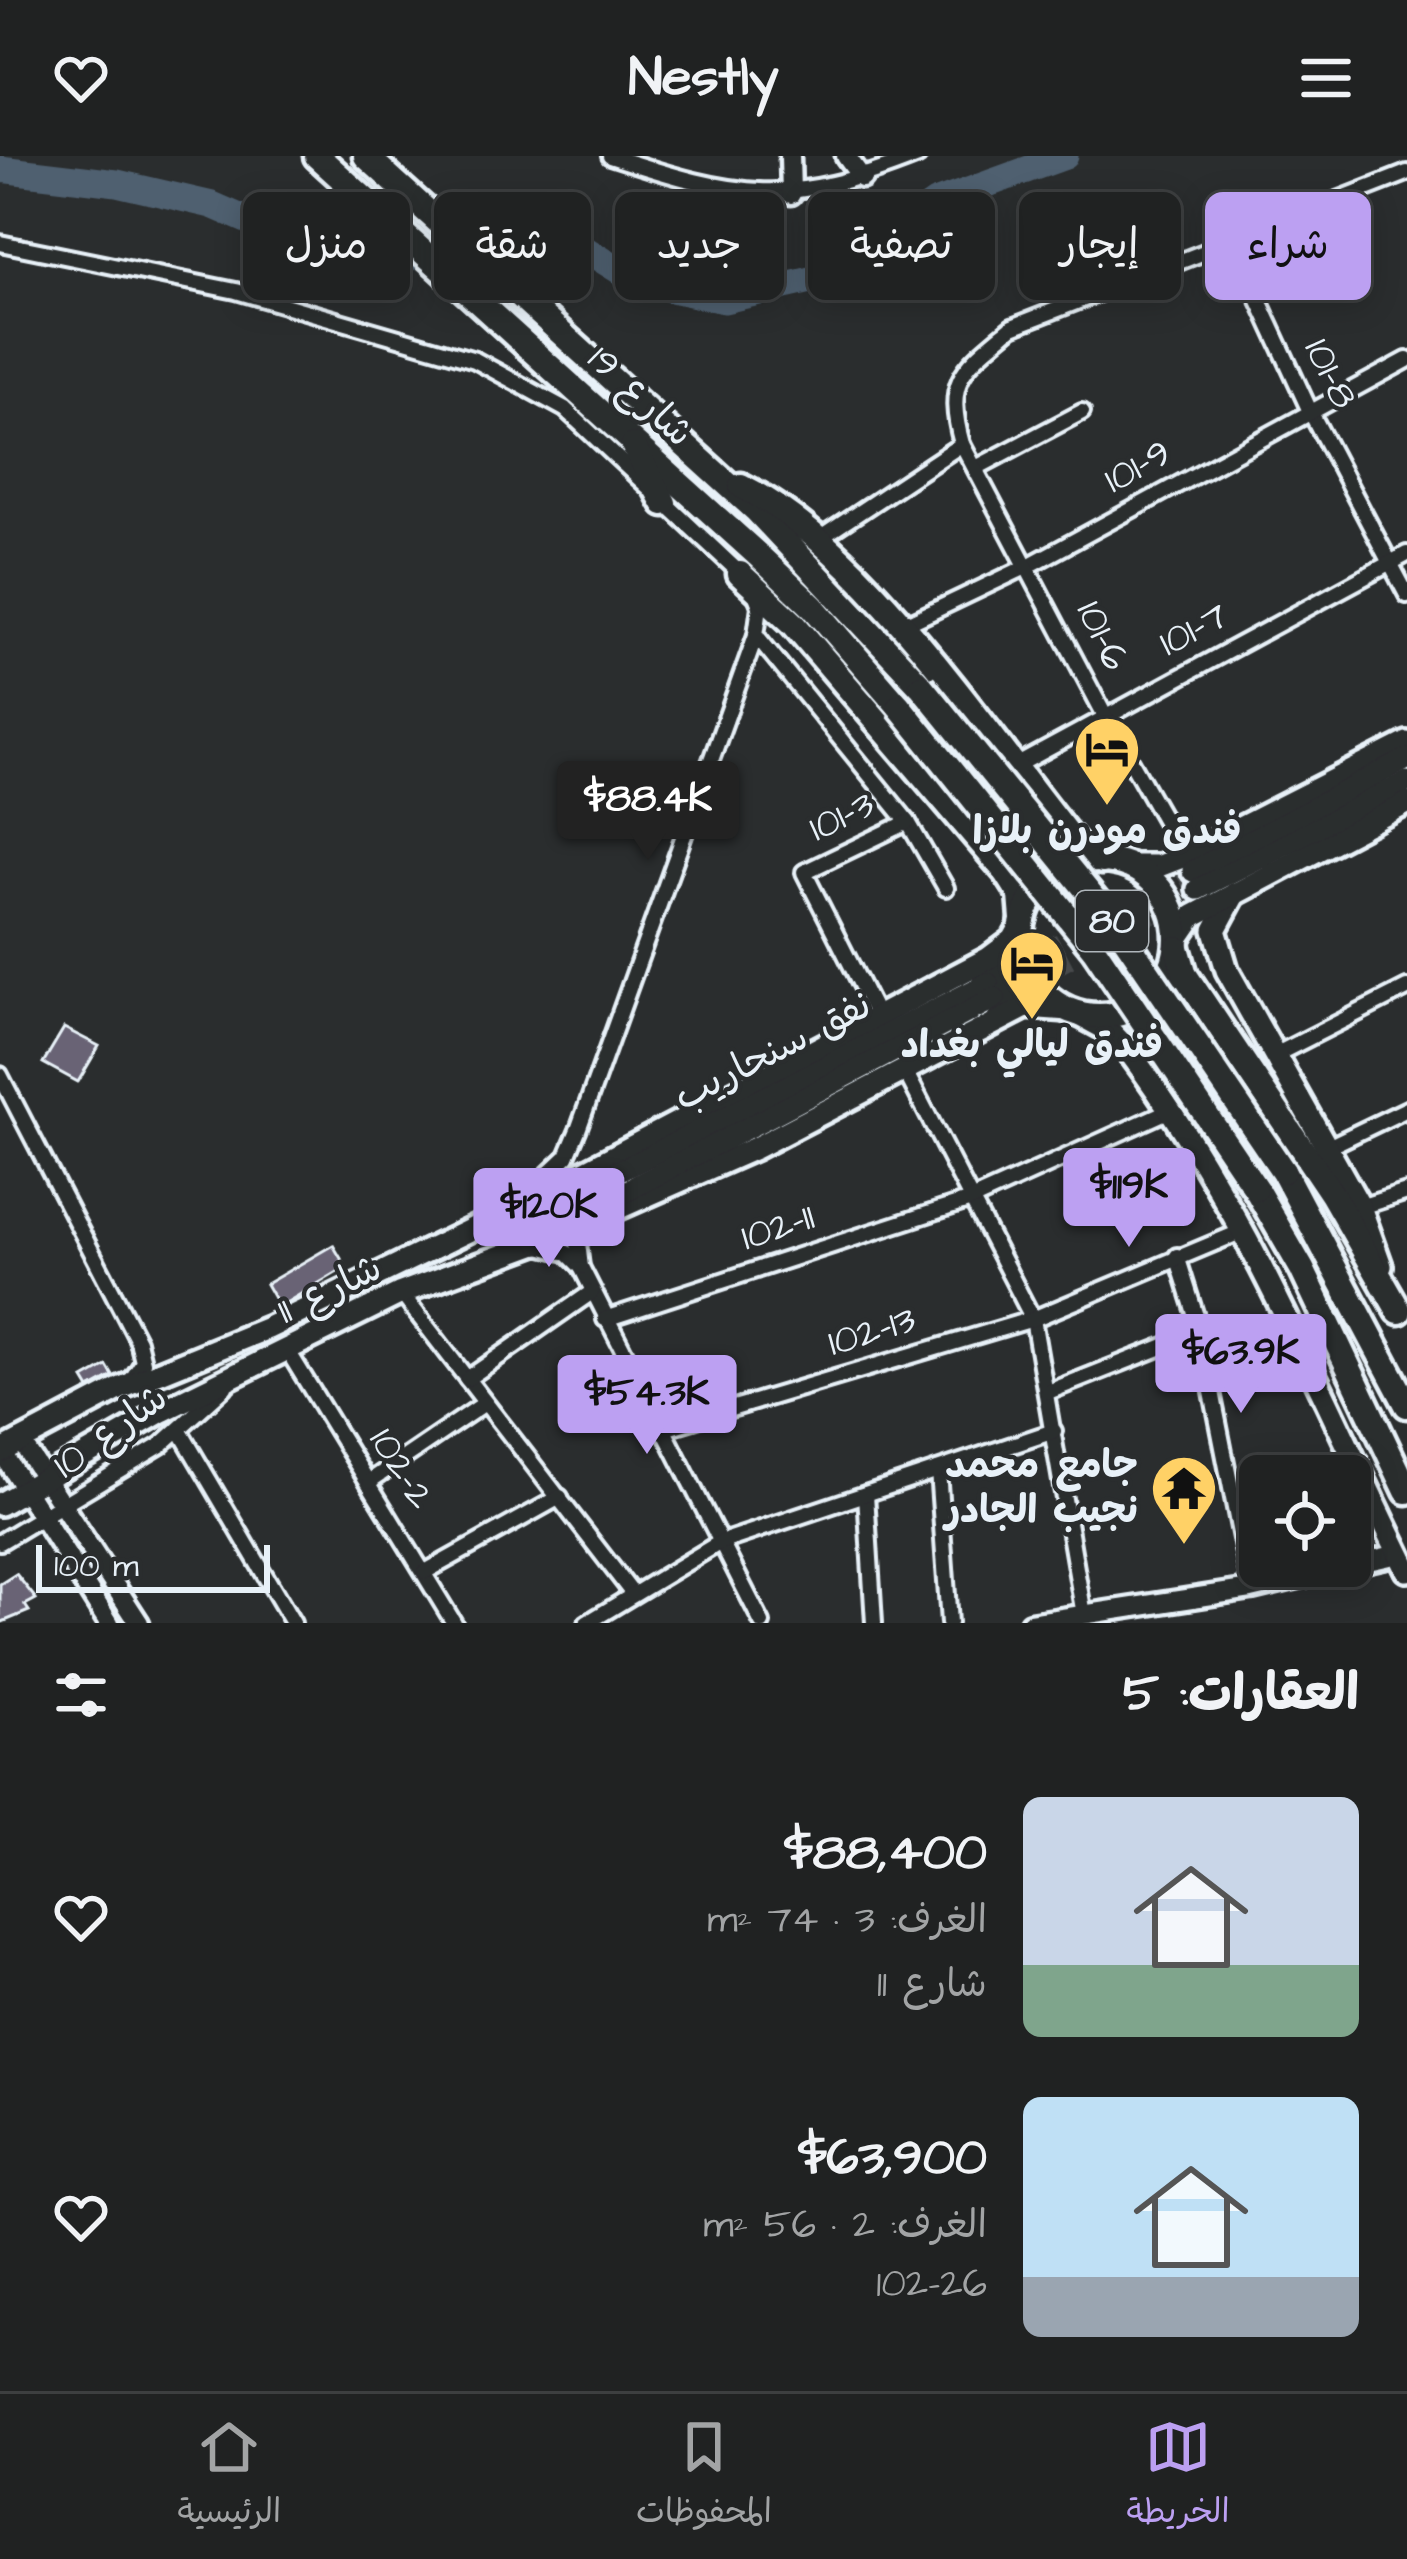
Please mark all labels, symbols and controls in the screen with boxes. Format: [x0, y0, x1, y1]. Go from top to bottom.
text: Nestly [628, 41, 779, 116]
icon: heart [48, 45, 114, 111]
icon: menu [1293, 45, 1359, 111]
chip: منزل [243, 192, 410, 300]
chip: شقة [434, 192, 591, 300]
chip: جديد [615, 192, 784, 300]
chip: تصفية [808, 192, 995, 300]
chip: إيجار [1019, 192, 1181, 300]
chip: شراء [1205, 192, 1371, 300]
street label: 101-8 [1290, 330, 1370, 418]
street label: شارع 19 [575, 334, 705, 460]
street label: 101-9 [1095, 427, 1181, 507]
street label: 101-7 [1150, 590, 1238, 670]
street label: 101-6 [1062, 592, 1142, 680]
hotel icon: فندق مودرن بلازا [1072, 714, 1142, 808]
pin: $88.4K [550, 761, 746, 863]
text: $88.4K [584, 773, 712, 827]
street label: 101-3 [800, 778, 884, 856]
place label: فندق مودرن بلازا [972, 805, 1242, 859]
road number: 80 [1076, 891, 1148, 951]
hotel icon: فندق ليالي بغداد [997, 928, 1067, 1022]
street label: نفق سنحاريب [665, 979, 881, 1125]
place label: فندق ليالي بغداد [901, 1019, 1163, 1078]
pin: $119K [1045, 1148, 1213, 1250]
text: $119K [1090, 1160, 1168, 1214]
pin: $120K [465, 1168, 633, 1270]
text: $120K [500, 1180, 598, 1234]
street label: 102-11 [734, 1191, 822, 1265]
street label: شارع 11 [269, 1242, 391, 1338]
street label: 102-13 [822, 1293, 922, 1371]
pin: $63.9K [1143, 1314, 1339, 1416]
text: $63.9K [1182, 1326, 1300, 1380]
pin: $54.3K [549, 1355, 745, 1457]
text: $54.3K [585, 1367, 709, 1421]
street label: شارع 10 [43, 1372, 179, 1492]
street label: 102-2 [355, 1418, 447, 1520]
place label: جامع محمد نجيب الجادر [942, 1439, 1138, 1538]
temple icon: جامع محمد نجيب الجادر [1149, 1453, 1219, 1547]
map controls [1239, 1455, 1371, 1587]
button: locate [1239, 1455, 1371, 1587]
scale bar [36, 1539, 270, 1592]
text: 100 m [54, 1543, 139, 1589]
text: العقارات: 5 [1123, 1659, 1359, 1730]
icon: filters [48, 1662, 114, 1728]
text: $88,400 [784, 1818, 987, 1889]
icon: home [1119, 1845, 1263, 1989]
icon: heart [48, 1884, 114, 1950]
text: الغرف: 3 · 74 m² [707, 1894, 987, 1948]
text: شارع 11 [877, 1958, 987, 2012]
text: $63,900 [798, 2123, 987, 2194]
icon: home [1119, 2145, 1263, 2289]
icon: heart [48, 2184, 114, 2250]
text: الغرف: 2 · 56 m² [703, 2199, 987, 2253]
text: 102-26 [876, 2258, 987, 2312]
tab: الرئيسية [177, 2414, 281, 2540]
tab: المحفوظات [636, 2414, 772, 2540]
tab: الخريطة [1127, 2414, 1230, 2540]

